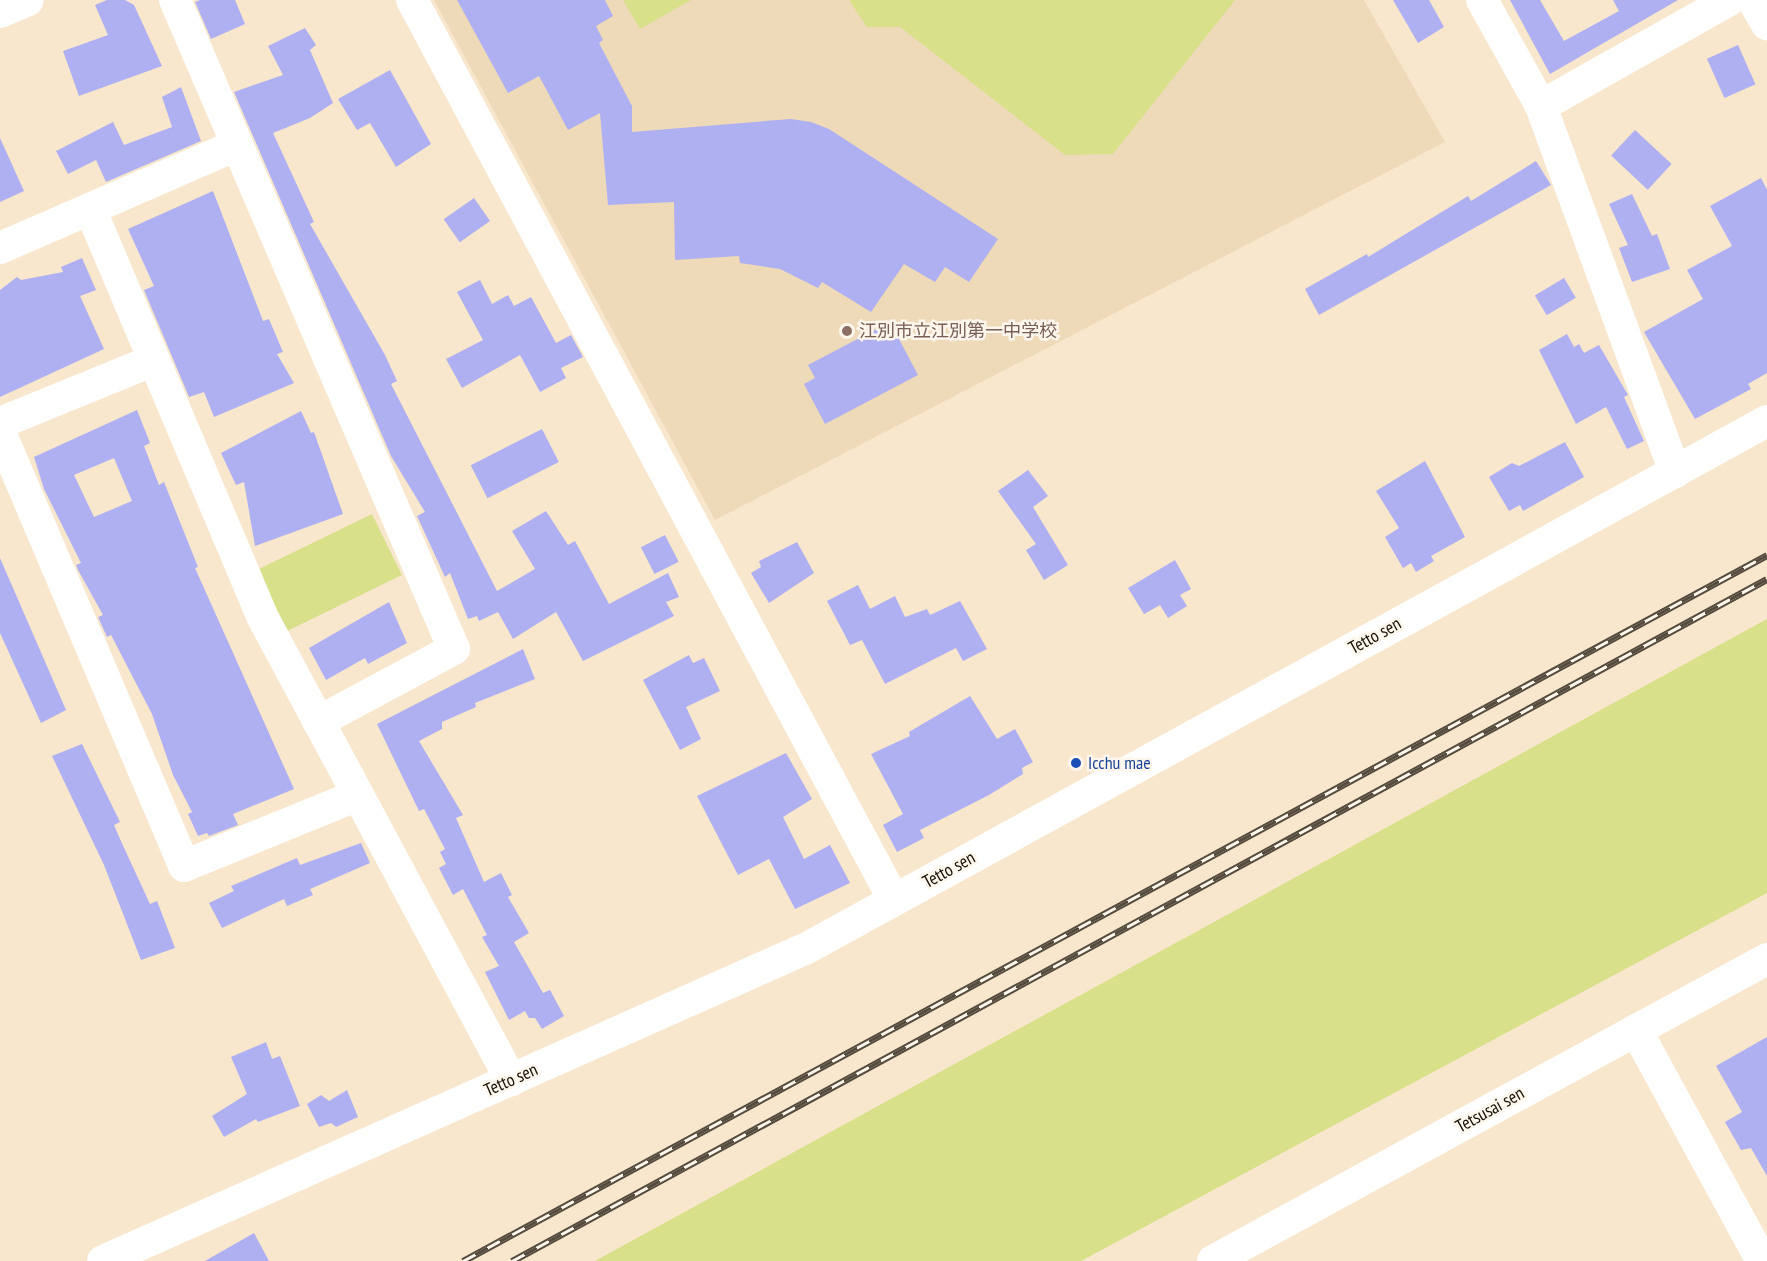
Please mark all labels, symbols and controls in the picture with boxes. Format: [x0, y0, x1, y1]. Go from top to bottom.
place label: 江別市立江別第一中学校 [859, 320, 1057, 342]
marker: 江別市立江別第一中学校 [840, 324, 854, 338]
street label: Tetto sen [1345, 613, 1405, 659]
place label: Icchu mae [1088, 752, 1151, 774]
marker: Icchu mae [1069, 756, 1083, 770]
street label: Tetto sen [919, 847, 979, 893]
street label: Tetto sen [481, 1059, 541, 1101]
street label: Tetsusai sen [1452, 1082, 1528, 1138]

